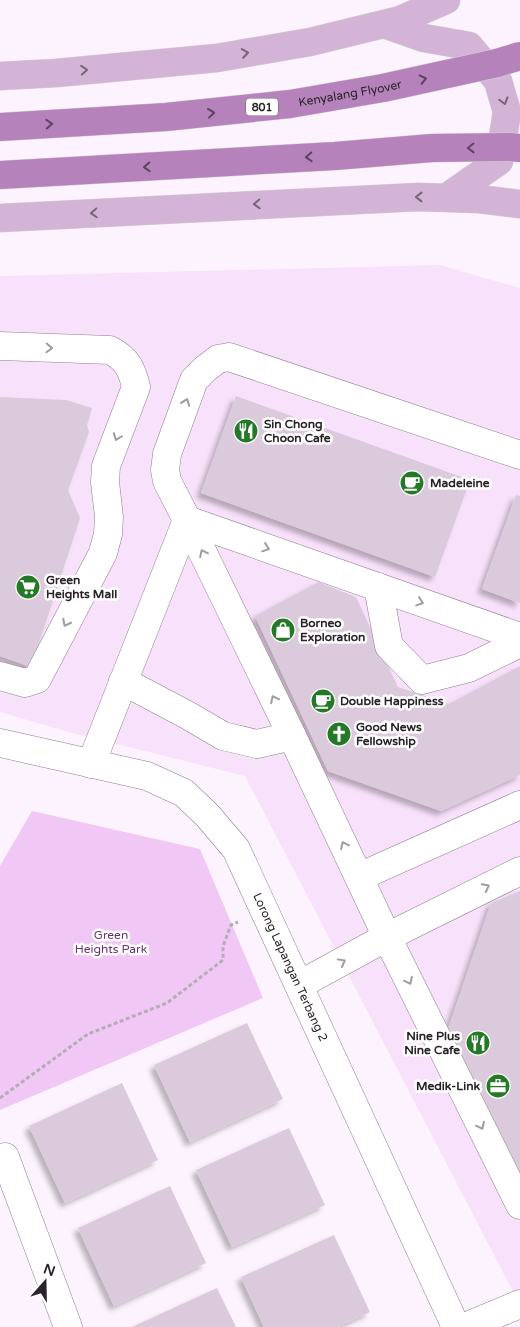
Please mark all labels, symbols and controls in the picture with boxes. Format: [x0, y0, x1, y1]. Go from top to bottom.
one-way arrow [241, 49, 249, 59]
one-way arrow [80, 65, 88, 76]
one-way arrow [418, 74, 427, 85]
street label: Kenyalang Flyover [297, 77, 403, 109]
one-way arrow [499, 96, 509, 104]
road number: 801 [246, 98, 278, 115]
one-way arrow [207, 107, 215, 118]
one-way arrow [45, 119, 53, 130]
one-way arrow [467, 143, 475, 153]
one-way arrow [305, 152, 313, 163]
one-way arrow [143, 161, 151, 172]
one-way arrow [415, 192, 422, 202]
one-way arrow [252, 199, 260, 210]
one-way arrow [90, 207, 98, 218]
one-way arrow [45, 342, 53, 353]
one-way arrow [180, 399, 190, 407]
place label: Sin Chong Choon Cafe [264, 417, 331, 445]
restaurant icon: Sin Chong Choon Cafe [233, 418, 259, 444]
one-way arrow [113, 432, 123, 441]
cafe icon: Madeleine [399, 470, 425, 496]
place label: Madeleine [430, 476, 490, 490]
one-way arrow [262, 542, 270, 552]
one-way arrow [199, 549, 209, 558]
place label: Green Heights Mall [46, 573, 117, 602]
supermarket icon: Green Heights Mall [15, 574, 41, 600]
one-way arrow [415, 596, 423, 606]
place label: Borneo Exploration [300, 616, 365, 645]
shop icon: Borneo Exploration [270, 617, 296, 643]
one-way arrow [62, 618, 72, 627]
cafe icon: Double Happiness [310, 688, 336, 714]
place label: Double Happiness [340, 694, 444, 709]
one-way arrow [270, 695, 280, 704]
place label: Good News Fellowship [356, 720, 422, 749]
church icon: Good News Fellowship [326, 721, 352, 747]
one-way arrow [340, 841, 350, 850]
one-way arrow [481, 883, 490, 893]
street label: Lorong Lapangan Terbang 2 [250, 891, 331, 1044]
park label: Green Heights Park [75, 928, 148, 956]
one-way arrow [337, 958, 346, 968]
one-way arrow [403, 975, 413, 984]
place label: Nine Plus Nine Cafe [404, 1029, 460, 1057]
restaurant icon: Nine Plus Nine Cafe [465, 1030, 491, 1056]
office icon: Medik-Link [485, 1073, 511, 1099]
place label: Medik-Link [416, 1079, 480, 1093]
one-way arrow [475, 1121, 485, 1130]
north arrow [20, 1257, 70, 1307]
text: N [41, 1260, 57, 1280]

